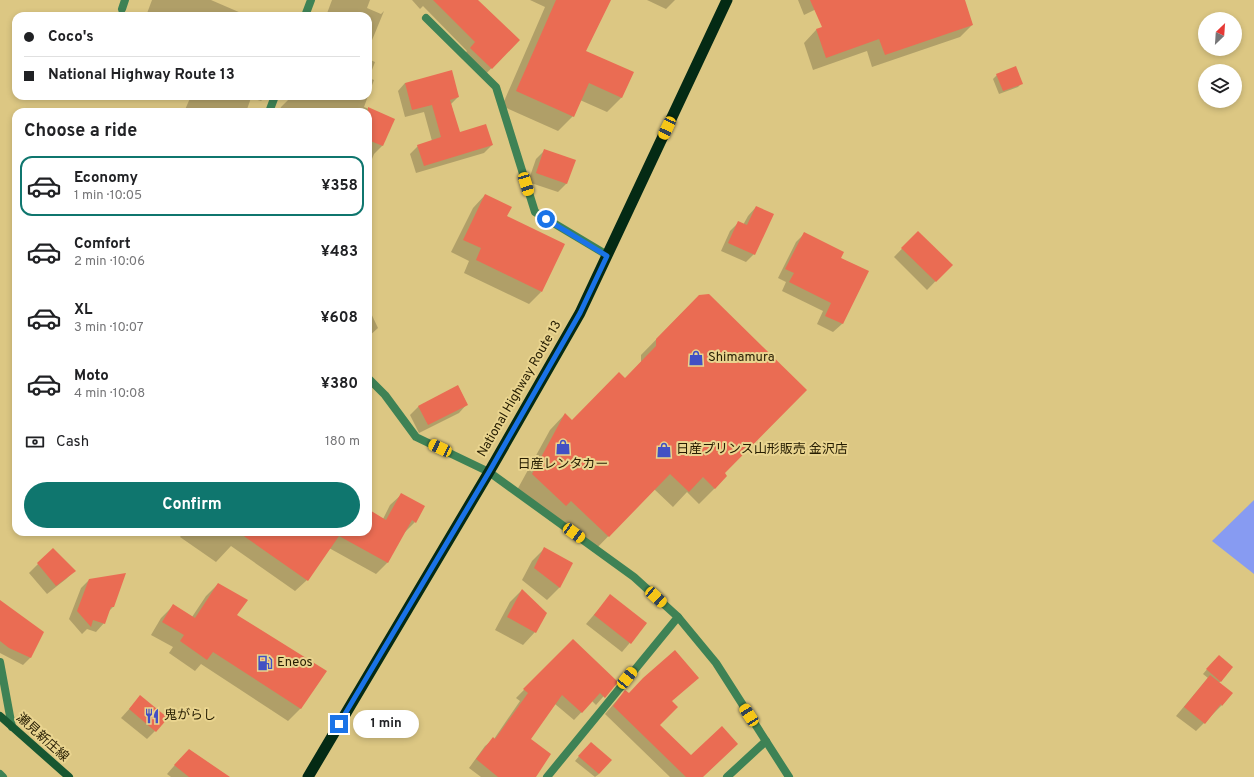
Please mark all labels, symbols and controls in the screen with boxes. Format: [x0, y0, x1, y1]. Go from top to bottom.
north arrow [1198, 12, 1242, 56]
map controls [1198, 12, 1242, 108]
text: Coco's [48, 28, 94, 47]
button: layers [1198, 64, 1242, 108]
text: National Highway Route 13 [48, 66, 235, 85]
car [656, 115, 678, 141]
text: Choose a ride [24, 120, 137, 143]
icon: car [26, 168, 62, 204]
text: Economy [74, 169, 138, 188]
car [517, 171, 535, 197]
text: ¥358 [321, 177, 358, 196]
text: 1 min · 10:05 [74, 188, 142, 204]
route start [537, 210, 555, 228]
icon: car [26, 234, 62, 270]
text: Comfort [74, 235, 131, 254]
text: ¥483 [321, 243, 358, 262]
text: 2 min · 10:06 [74, 254, 145, 270]
icon: car [26, 300, 62, 336]
text: XL [74, 301, 92, 320]
text: ¥608 [320, 309, 358, 328]
street label: National Highway Route 13 [474, 318, 566, 460]
text: 3 min · 10:07 [74, 320, 144, 336]
shop icon: Shimamura [687, 349, 705, 367]
place label: Shimamura [708, 350, 775, 366]
icon: car [26, 366, 62, 402]
text: Moto [74, 367, 109, 386]
text: ¥380 [321, 375, 358, 394]
text: 4 min · 10:08 [74, 386, 145, 402]
icon: cash [24, 431, 46, 453]
text: Cash [56, 433, 89, 452]
text: 180 m [325, 434, 360, 450]
car [427, 437, 453, 459]
shop icon: 日産レンタカー [554, 438, 572, 456]
shop icon: 日産プリンス山形販売 金沢店 [655, 441, 673, 459]
place label: 日産プリンス山形販売 金沢店 [676, 442, 848, 458]
place label: 日産レンタカー [517, 457, 609, 473]
button: Confirm [24, 482, 360, 528]
car [561, 521, 587, 545]
car [643, 585, 669, 609]
fuel station icon: Eneos [256, 654, 274, 672]
place label: Eneos [277, 655, 313, 671]
car [615, 665, 639, 691]
car [737, 702, 761, 728]
restaurant icon: 鬼がらし [143, 707, 161, 725]
place label: 鬼がらし [164, 707, 216, 724]
street label: 瀬見新庄線 [12, 710, 72, 766]
callout: 1 min [353, 710, 419, 738]
route end [330, 715, 348, 733]
text: 1 min [370, 716, 402, 732]

